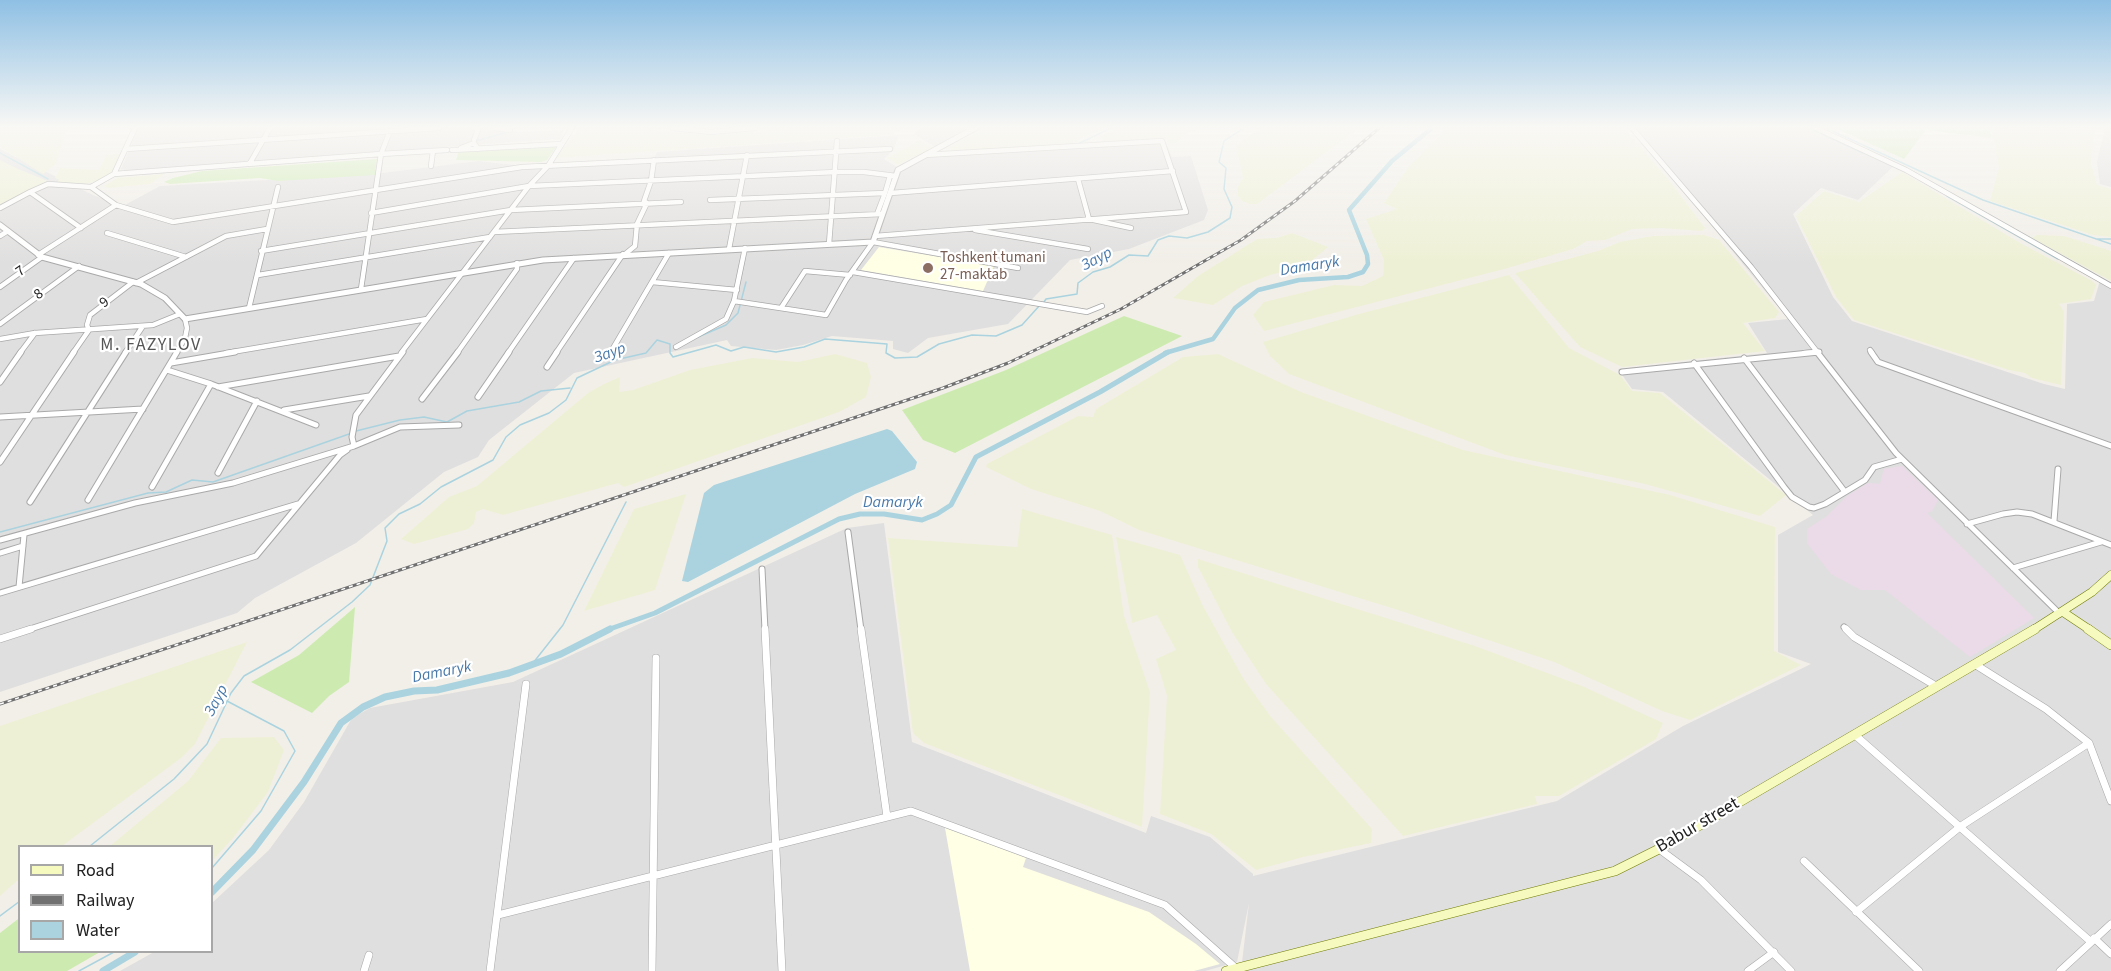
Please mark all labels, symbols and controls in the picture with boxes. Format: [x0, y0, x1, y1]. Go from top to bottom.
water label: Заур [1078, 244, 1116, 276]
place label: Toshkent tumani 27-maktab [940, 250, 1046, 285]
water label: Damaryk [1279, 253, 1341, 281]
marker: Toshkent tumani 27-maktab [921, 261, 935, 275]
street label: 7 [13, 262, 29, 282]
street label: 8 [31, 286, 47, 304]
street label: 9 [97, 294, 113, 312]
district label: M. FAZYLOV [100, 335, 202, 357]
water label: Заур [591, 340, 629, 368]
water label: Damaryk [863, 493, 923, 513]
water label: Damaryk [411, 658, 473, 688]
water label: Заур [201, 682, 233, 720]
street label: Babur street [1653, 794, 1743, 858]
legend [18, 845, 213, 953]
text: Road [76, 858, 115, 883]
text: Railway [76, 888, 135, 913]
text: Water [76, 918, 120, 943]

